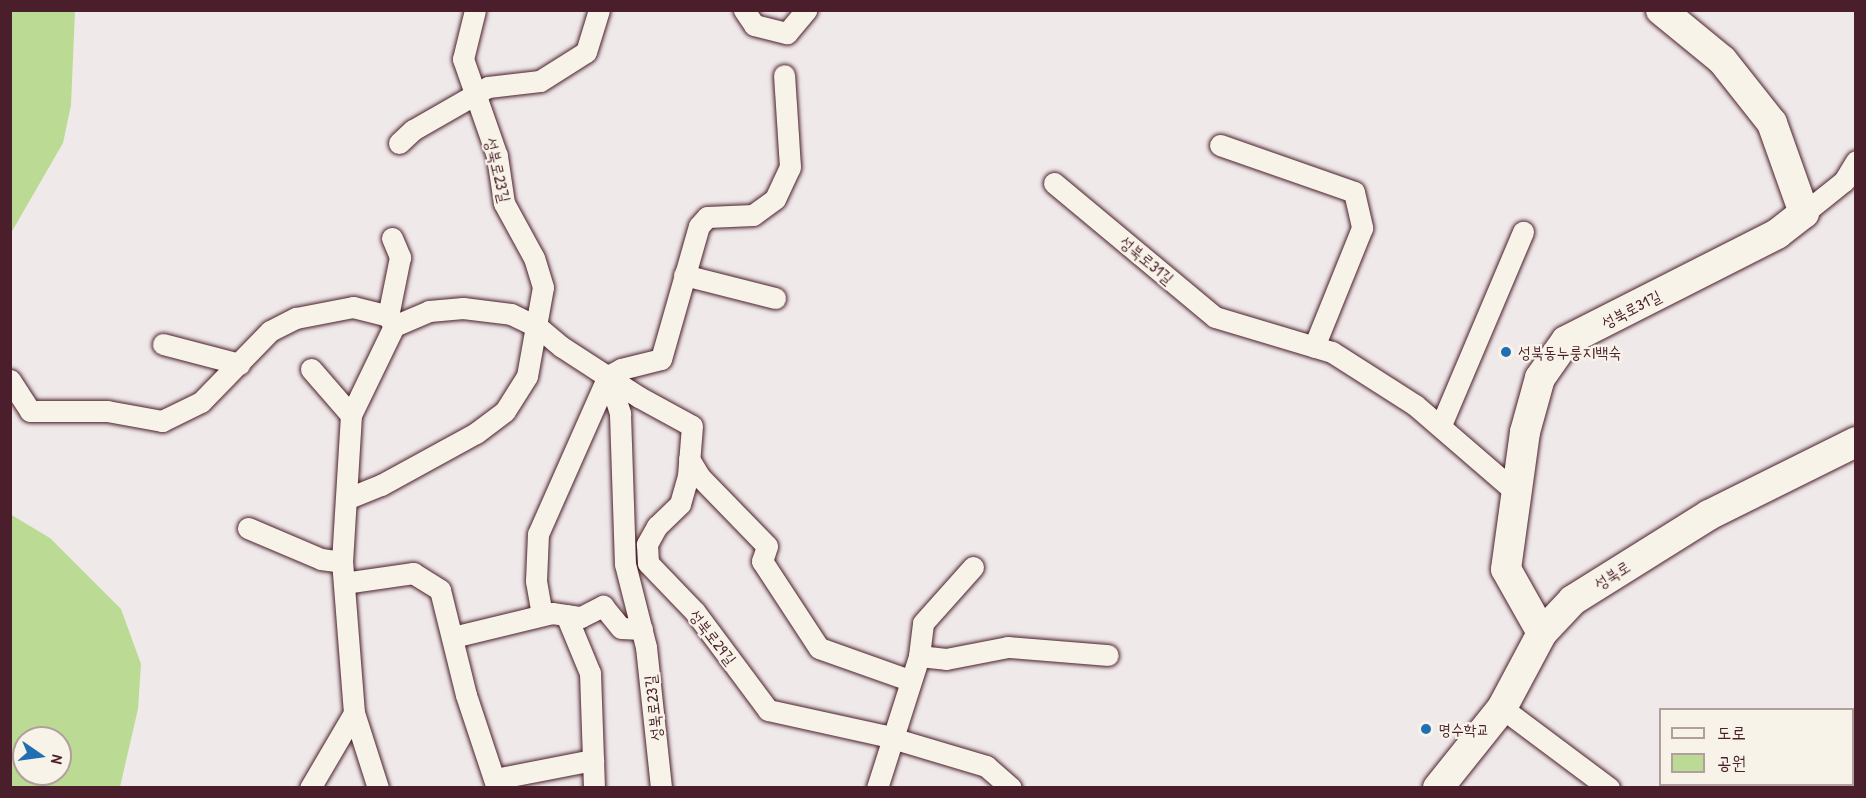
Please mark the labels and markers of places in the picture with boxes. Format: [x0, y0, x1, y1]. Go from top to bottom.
place label: 성북동누룽지백숙 [1518, 342, 1621, 362]
marker: 성북동누룽지백숙 [1499, 345, 1513, 359]
place label: 명수학교 [1438, 719, 1490, 739]
marker: 명수학교 [1419, 722, 1433, 736]

